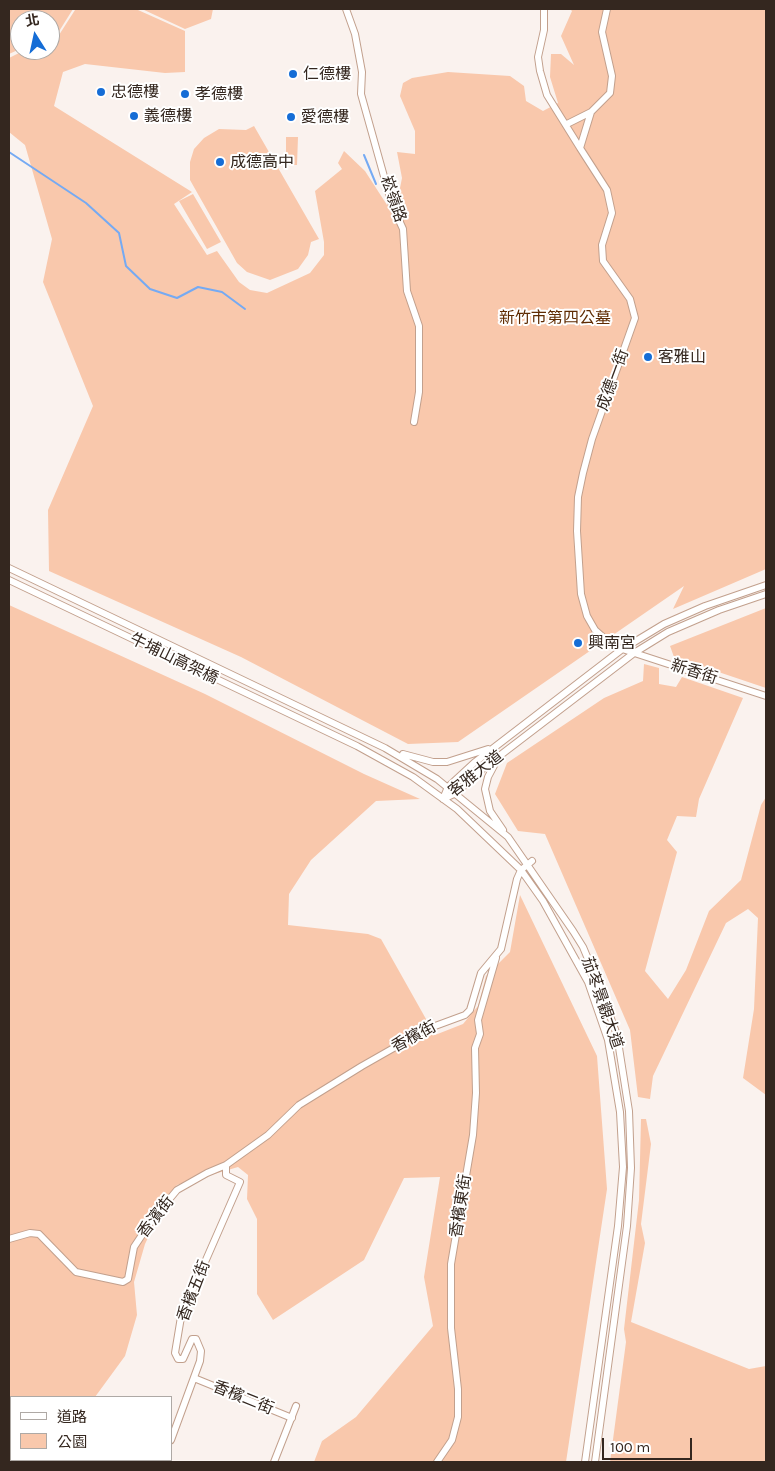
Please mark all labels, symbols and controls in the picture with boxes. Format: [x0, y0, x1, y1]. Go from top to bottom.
north arrow [10, 10, 60, 60]
text: 北 [24, 11, 41, 30]
place label: 仁德樓 [303, 64, 351, 84]
marker: 仁德樓 [287, 68, 299, 80]
place label: 忠德樓 [111, 82, 159, 102]
place label: 孝德樓 [195, 84, 243, 104]
marker: 忠德樓 [95, 86, 107, 98]
marker: 孝德樓 [179, 88, 191, 100]
place label: 義德樓 [144, 106, 192, 126]
place label: 愛德樓 [301, 107, 349, 127]
marker: 義德樓 [128, 110, 140, 122]
marker: 愛德樓 [285, 111, 297, 123]
place label: 成德高中 [230, 152, 294, 172]
marker: 成德高中 [214, 156, 226, 168]
street label: 崧嶺路 [376, 173, 410, 225]
park label: 新竹市第四公墓 [499, 308, 611, 328]
street label: 成德一街 [593, 347, 633, 413]
place label: 客雅山 [658, 347, 706, 367]
marker: 客雅山 [642, 351, 654, 363]
street label: 牛埔山高架橋 [127, 629, 221, 689]
place label: 興南宮 [588, 633, 636, 653]
marker: 興南宮 [572, 637, 584, 649]
street label: 新香街 [668, 655, 720, 689]
street label: 客雅大道 [445, 747, 507, 801]
street label: 茄苳景觀大道 [577, 954, 627, 1052]
street label: 香檳街 [388, 1017, 440, 1057]
street label: 香檳東街 [447, 1173, 475, 1239]
street label: 香濱街 [134, 1192, 178, 1242]
street label: 香檳五街 [174, 1258, 214, 1324]
street label: 香檳二街 [210, 1377, 276, 1419]
legend [10, 1396, 172, 1461]
text: 道路 [57, 1408, 87, 1426]
scale bar [605, 1428, 695, 1460]
text: 公園 [57, 1433, 87, 1451]
text: 100 m [610, 1438, 650, 1456]

